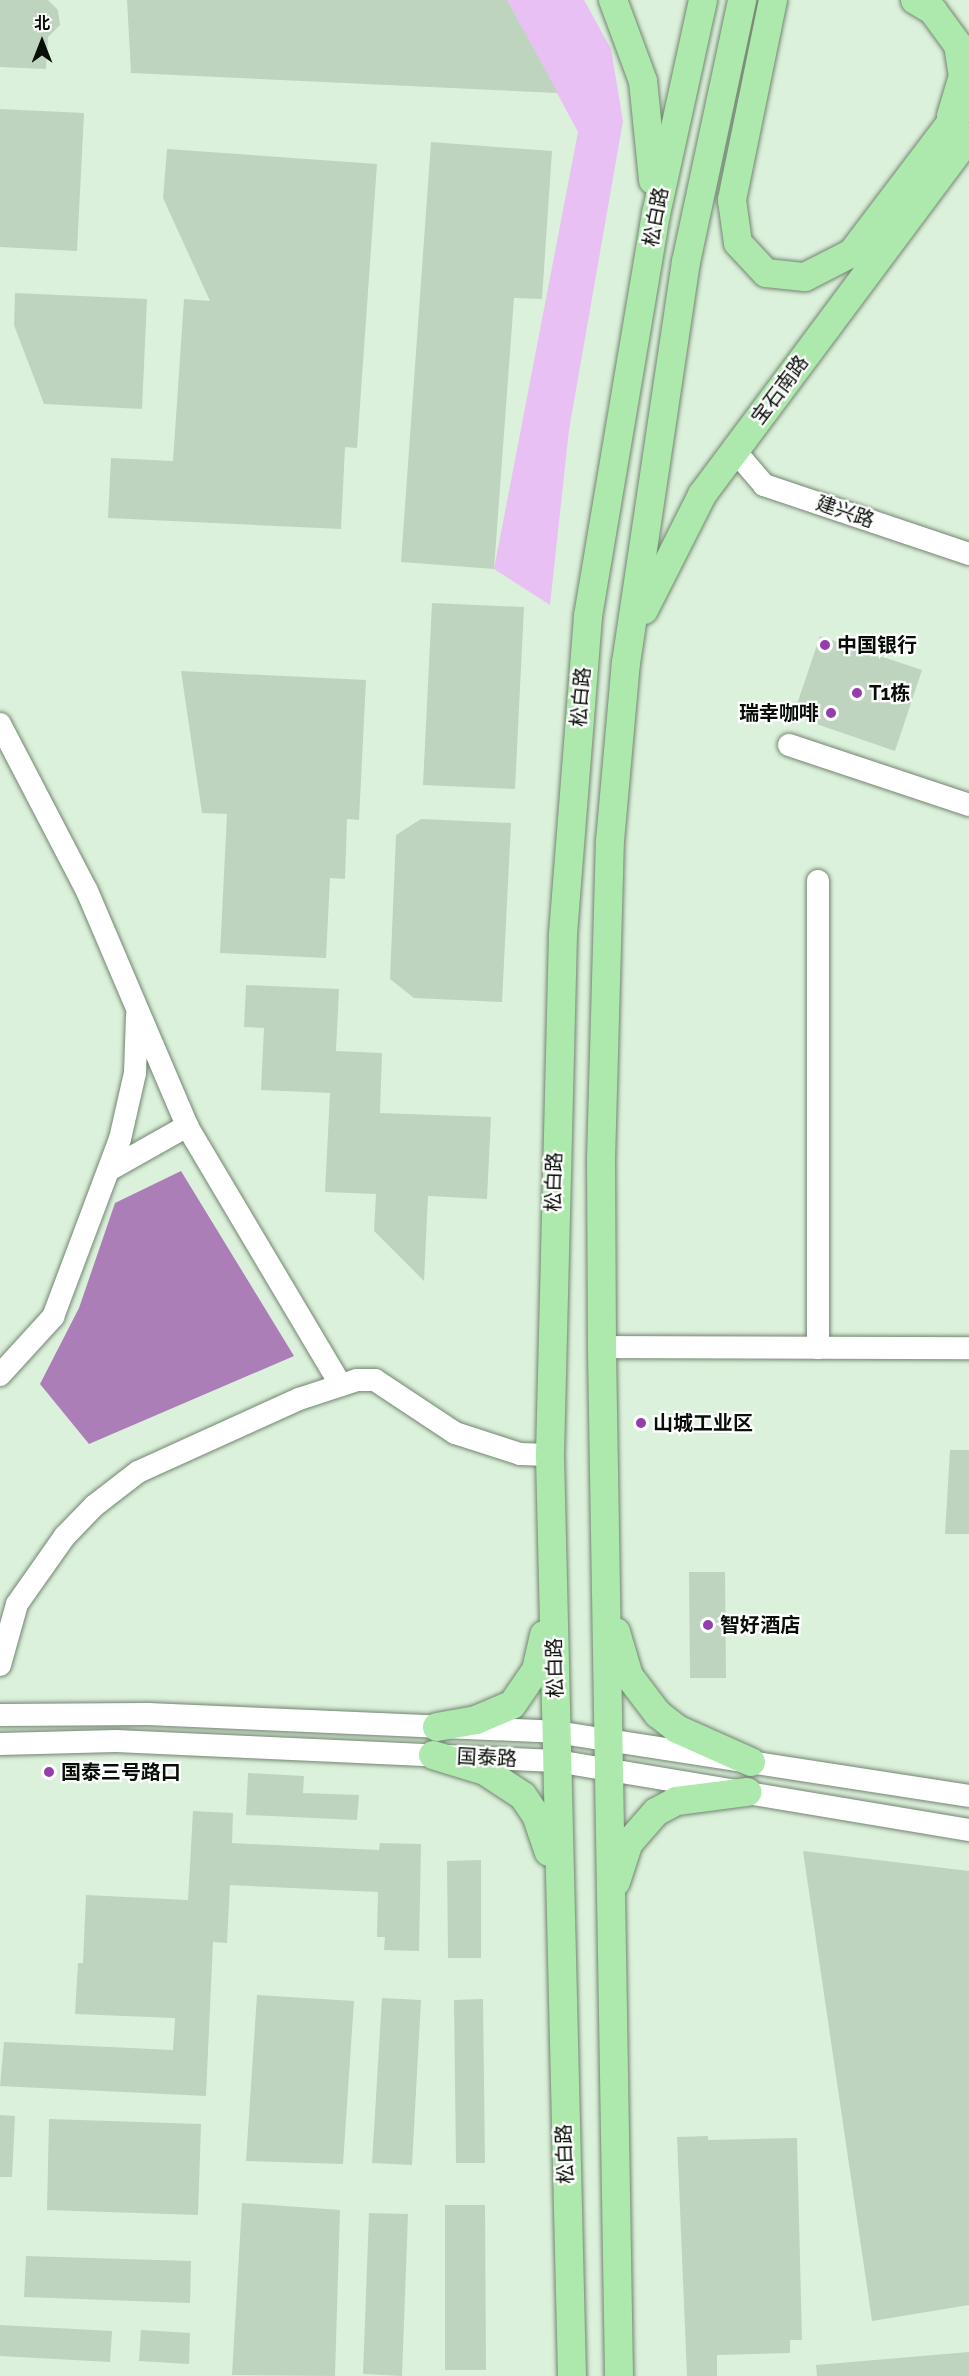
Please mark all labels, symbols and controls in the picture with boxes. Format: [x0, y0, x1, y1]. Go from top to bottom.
north arrow [12, 12, 72, 72]
text: 北 [34, 14, 50, 33]
street label: 松白路 [638, 185, 674, 249]
street label: 宝石南路 [746, 351, 814, 429]
street label: 建兴路 [813, 491, 877, 533]
place label: 中国银行 [837, 633, 917, 657]
marker: 中国银行 [818, 638, 832, 652]
street label: 松白路 [566, 666, 596, 728]
place label: T1栋 [869, 681, 910, 705]
marker: T1栋 [850, 686, 864, 700]
place label: 瑞幸咖啡 [739, 701, 819, 725]
marker: 瑞幸咖啡 [824, 706, 838, 720]
street label: 松白路 [541, 1152, 567, 1212]
place label: 山城工业区 [653, 1411, 753, 1435]
marker: 山城工业区 [634, 1416, 648, 1430]
place label: 智好酒店 [720, 1613, 800, 1637]
marker: 智好酒店 [701, 1618, 715, 1632]
street label: 松白路 [542, 1638, 568, 1698]
street label: 国泰路 [456, 1744, 518, 1772]
place label: 国泰三号路口 [61, 1760, 181, 1784]
marker: 国泰三号路口 [42, 1765, 56, 1779]
street label: 松白路 [552, 2124, 578, 2184]

